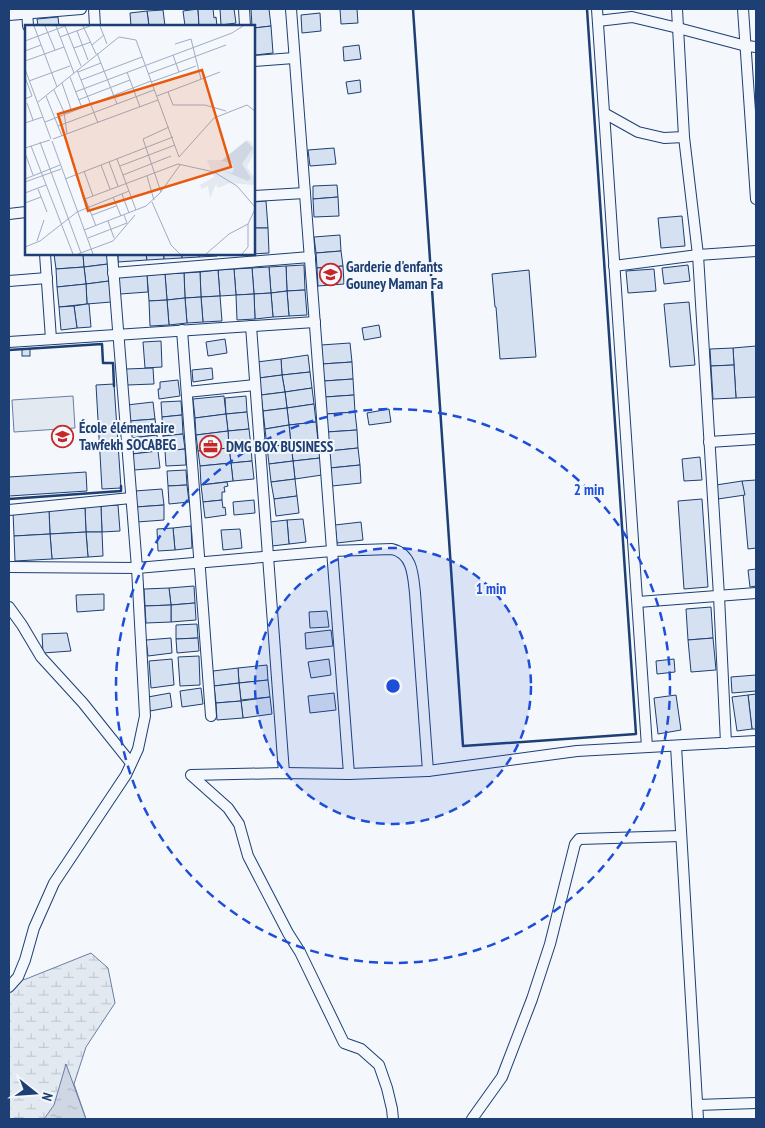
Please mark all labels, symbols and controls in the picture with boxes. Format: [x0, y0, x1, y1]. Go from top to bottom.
inset map [25, 25, 255, 255]
place label: Garderie d'enfants Gouney Maman Fa [346, 257, 443, 293]
school or university icon: Garderie d'enfants Gouney Maman Fa [318, 263, 342, 287]
place label: École élémentaire Tawfekh SOCABEG [79, 418, 177, 454]
school or university icon: École élémentaire Tawfekh SOCABEG [51, 424, 75, 448]
office icon: DMG BOX BUSINESS [198, 434, 222, 458]
place label: DMG BOX BUSINESS [226, 437, 334, 456]
text: 2 min [574, 480, 604, 499]
text: 1 min [476, 579, 506, 598]
centre of rings [384, 677, 402, 695]
north arrow [10, 1068, 60, 1118]
text: N [38, 1091, 57, 1103]

